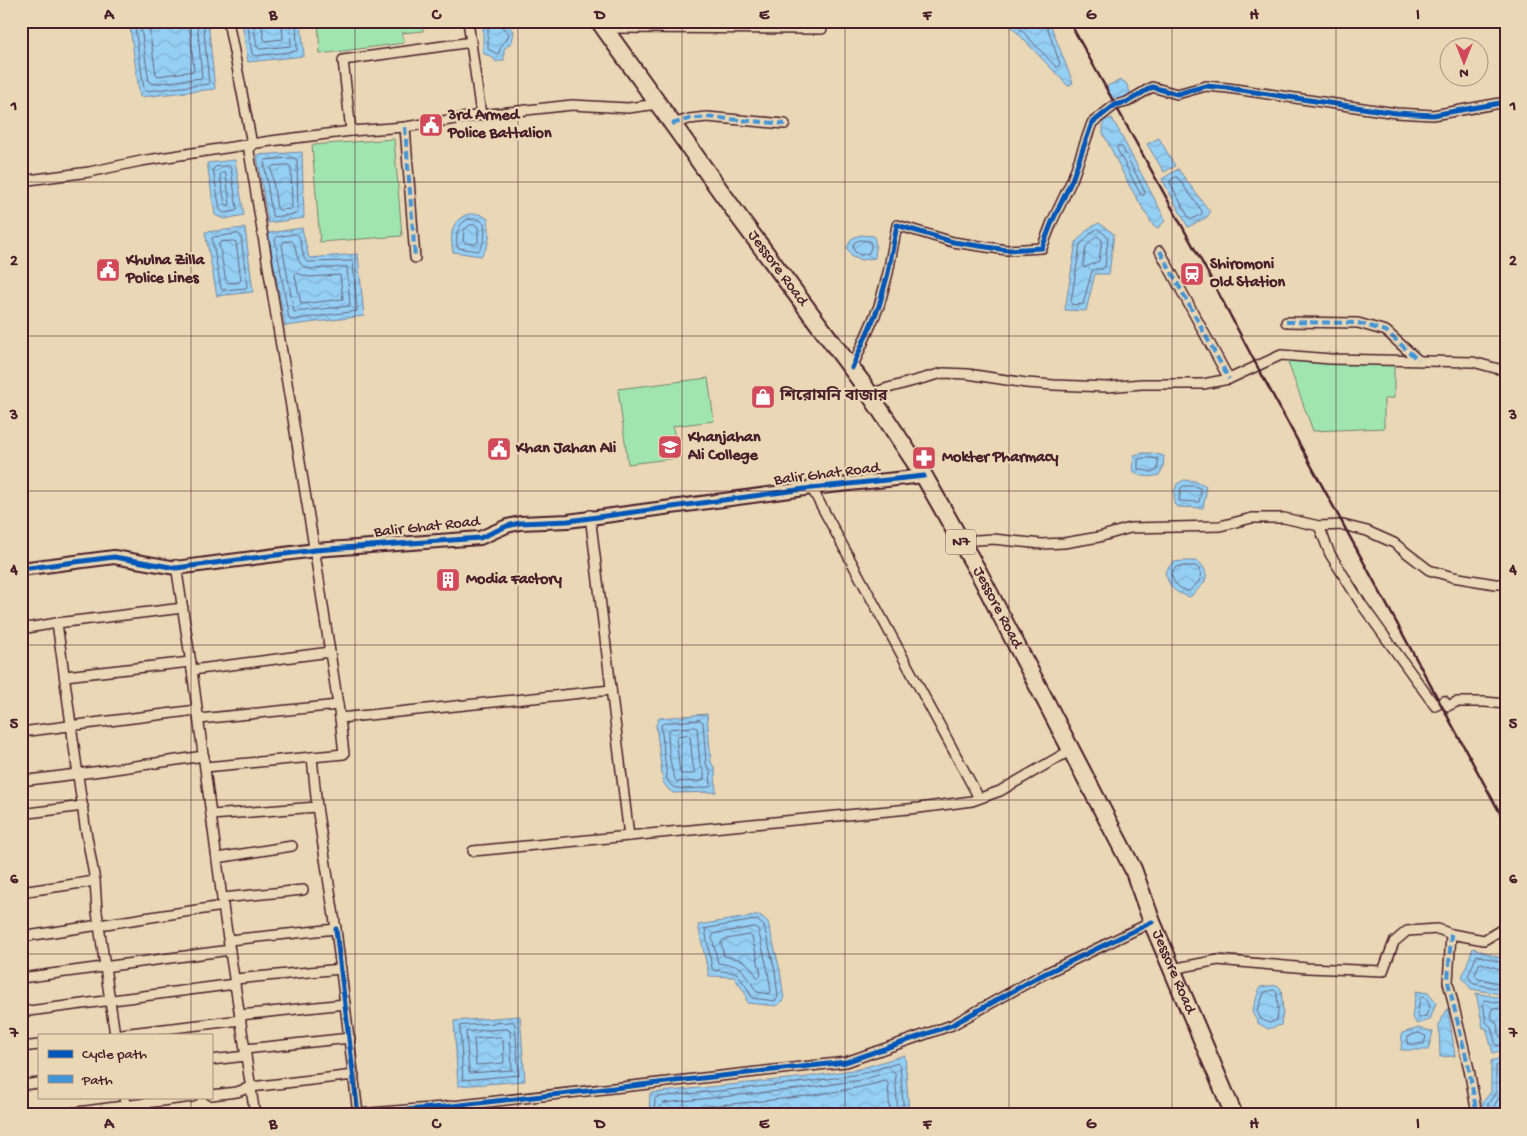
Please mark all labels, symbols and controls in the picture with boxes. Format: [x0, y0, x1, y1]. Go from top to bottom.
text: A [103, 7, 115, 26]
text: B [268, 7, 278, 26]
text: C [431, 7, 442, 26]
text: D [593, 7, 606, 26]
text: E [759, 7, 770, 26]
text: F [922, 7, 933, 26]
text: G [1086, 7, 1097, 26]
text: H [1249, 7, 1259, 26]
text: I [1416, 7, 1420, 26]
north arrow [1440, 38, 1490, 88]
text: N [1459, 64, 1469, 81]
text: 1 [10, 98, 17, 117]
text: 1 [1509, 98, 1516, 117]
place label: 3rd Armed Police Battalion [447, 107, 552, 144]
public building icon: 3rd Armed Police Battalion [418, 112, 444, 138]
street label: Jessore Road [743, 227, 813, 311]
place label: Khulna Zilla Police Lines [125, 252, 206, 289]
text: 2 [10, 253, 18, 272]
text: 2 [1509, 253, 1517, 272]
place label: Shiromoni Old Station [1210, 256, 1285, 293]
public building icon: Khulna Zilla Police Lines [95, 257, 121, 283]
station icon: Shiromoni Old Station [1179, 261, 1205, 287]
shop icon: শিরোমনি বাজার [750, 384, 776, 410]
place label: শিরোমনি বাজার [779, 386, 888, 407]
text: 3 [9, 407, 18, 426]
text: 3 [1508, 407, 1517, 426]
place label: Khanjahan Ali College [687, 429, 761, 466]
school or university icon: Khanjahan Ali College [657, 434, 683, 460]
public building icon: Khan Jahan Ali [486, 436, 512, 462]
place label: Khan Jahan Ali [515, 440, 617, 459]
pharmacy icon: Mokter Pharmacy [911, 445, 937, 471]
place label: Mokter Pharmacy [942, 449, 1058, 468]
street label: Balir Ghat Road [772, 459, 883, 491]
street label: Balir Ghat Road [372, 513, 482, 543]
road number: N7 [946, 530, 976, 554]
text: 4 [9, 562, 18, 581]
text: 4 [1508, 562, 1517, 581]
street label: Jessore Road [968, 564, 1027, 653]
building icon: Modia Factory [435, 567, 461, 593]
place label: Modia Factory [466, 571, 562, 590]
text: 5 [10, 716, 19, 735]
text: 5 [1509, 716, 1518, 735]
text: 6 [10, 871, 19, 890]
text: 6 [1509, 871, 1518, 890]
street label: Jessore Road [1147, 927, 1200, 1018]
text: 7 [9, 1025, 19, 1044]
text: 7 [1508, 1025, 1518, 1044]
legend [38, 1034, 212, 1098]
text: Cycle path [82, 1046, 147, 1064]
text: Path [81, 1072, 113, 1090]
text: A [103, 1116, 115, 1135]
text: B [268, 1116, 278, 1135]
text: C [431, 1116, 442, 1135]
text: D [593, 1116, 606, 1135]
text: E [759, 1116, 770, 1135]
text: F [922, 1116, 933, 1135]
text: G [1086, 1116, 1097, 1135]
text: H [1249, 1116, 1259, 1135]
text: I [1416, 1116, 1420, 1135]

